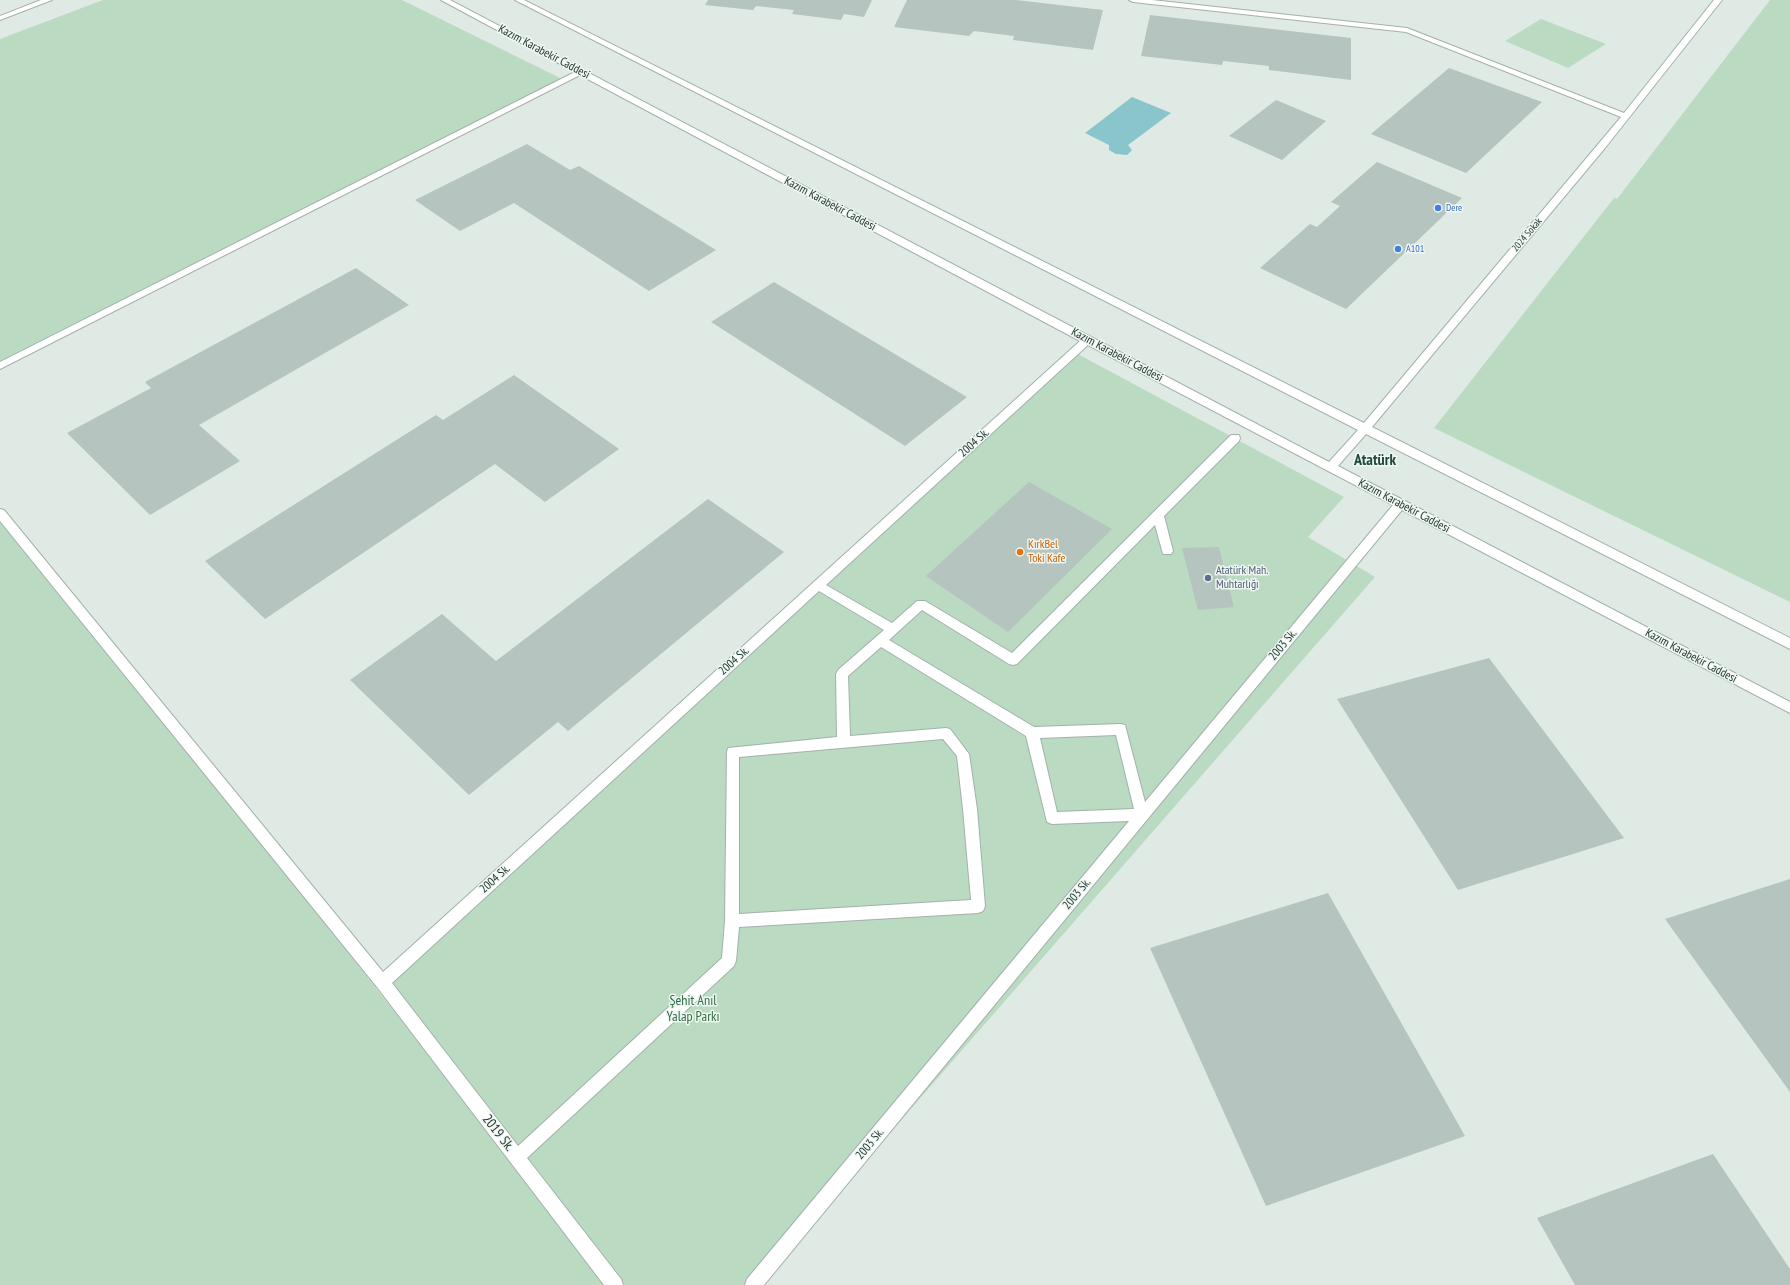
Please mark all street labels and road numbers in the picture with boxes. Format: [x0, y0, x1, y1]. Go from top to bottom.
street label: Kazım Karabekir Caddesi [496, 22, 592, 82]
street label: Kazım Karabekir Caddesi [782, 174, 878, 234]
street label: 2024 Sokak [1509, 216, 1545, 254]
street label: Kazım Karabekir Caddesi [1069, 325, 1165, 385]
street label: 2004 Sk. [956, 426, 992, 460]
street label: Kazım Karabekir Caddesi [1356, 476, 1452, 536]
street label: Kazım Karabekir Caddesi [1643, 626, 1739, 686]
street label: 2003 Sk. [1266, 627, 1300, 663]
street label: 2004 Sk. [716, 644, 752, 678]
street label: 2004 Sk. [477, 862, 513, 896]
street label: 2003 Sk. [1060, 876, 1094, 912]
street label: 2019 Sk. [478, 1111, 518, 1155]
street label: 2003 Sk. [853, 1126, 887, 1162]

